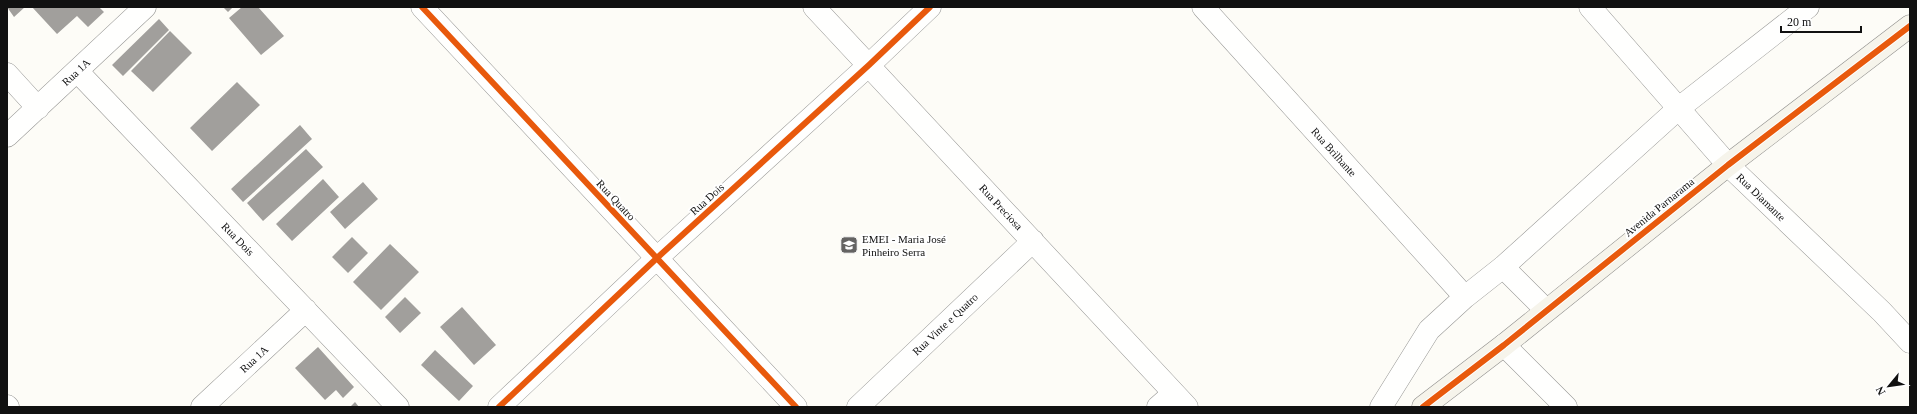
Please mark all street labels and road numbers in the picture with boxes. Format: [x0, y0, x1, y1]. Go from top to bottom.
street label: Rua 1A [60, 56, 93, 88]
street label: Rua Brilhante [1309, 125, 1359, 179]
street label: Rua Diamante [1734, 171, 1788, 223]
street label: Avenida Parnarama [1622, 175, 1696, 239]
street label: Rua Quatro [594, 177, 638, 223]
street label: Rua Dois [688, 181, 726, 217]
street label: Rua Preciosa [977, 182, 1025, 232]
street label: Rua Dois [219, 220, 257, 258]
street label: Rua Vinte e Quatro [910, 290, 981, 357]
street label: Rua 1A [238, 343, 271, 375]

